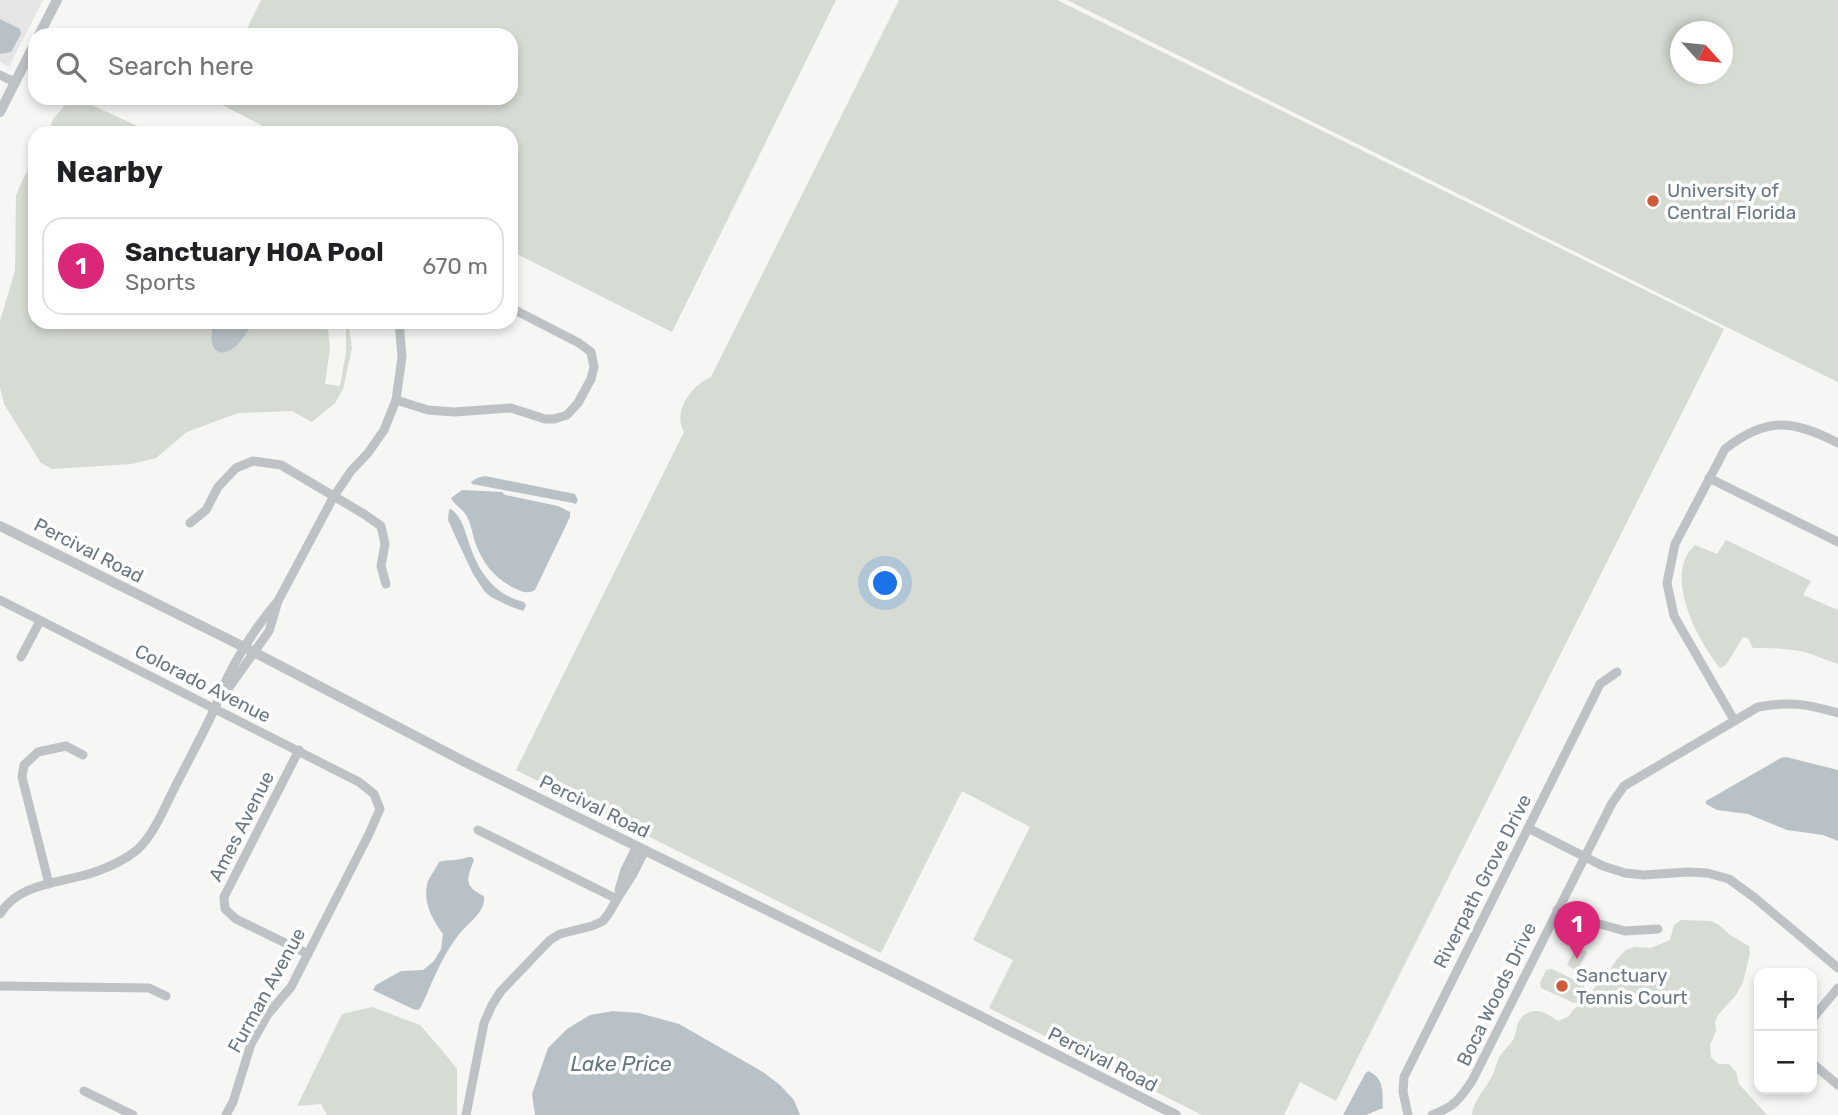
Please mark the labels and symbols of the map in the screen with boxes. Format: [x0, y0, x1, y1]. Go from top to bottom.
north arrow [1670, 21, 1733, 84]
place label: University of Central Florida [1667, 179, 1796, 224]
marker: University of Central Florida [1645, 193, 1661, 209]
street label: Percival Road [30, 513, 147, 588]
your location [868, 566, 902, 600]
street label: Colorado Avenue [131, 639, 275, 728]
street label: Ames Avenue [204, 767, 279, 885]
street label: Percival Road [536, 770, 654, 843]
street label: Riverpath Grove Drive [1429, 790, 1536, 972]
pin: 1 [1554, 901, 1600, 959]
street label: Boca Woods Drive [1452, 919, 1541, 1070]
street label: Furman Avenue [223, 924, 310, 1057]
place label: Sanctuary Tennis Court [1576, 964, 1688, 1009]
marker: Sanctuary Tennis Court [1554, 978, 1570, 994]
street label: Percival Road [1044, 1022, 1161, 1097]
water label: Lake Price [570, 1051, 672, 1076]

